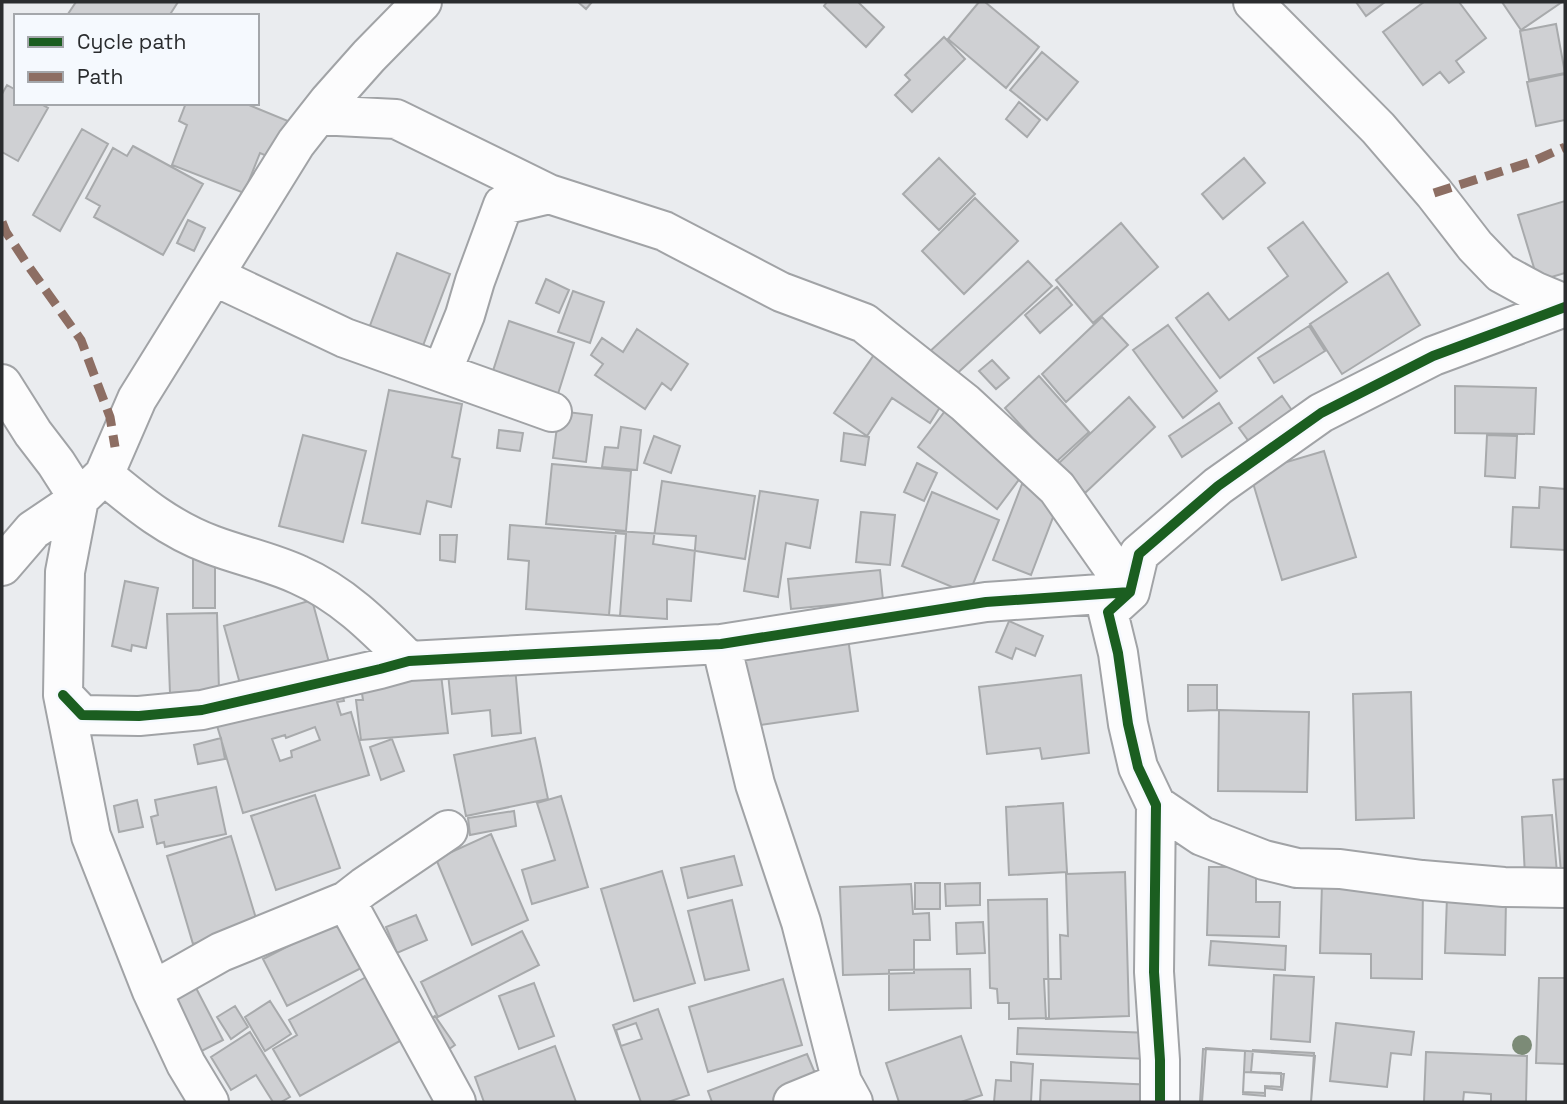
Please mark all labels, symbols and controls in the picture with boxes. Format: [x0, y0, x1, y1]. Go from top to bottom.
legend [14, 14, 259, 105]
text: Cycle path [77, 28, 186, 55]
text: Path [77, 63, 123, 90]

